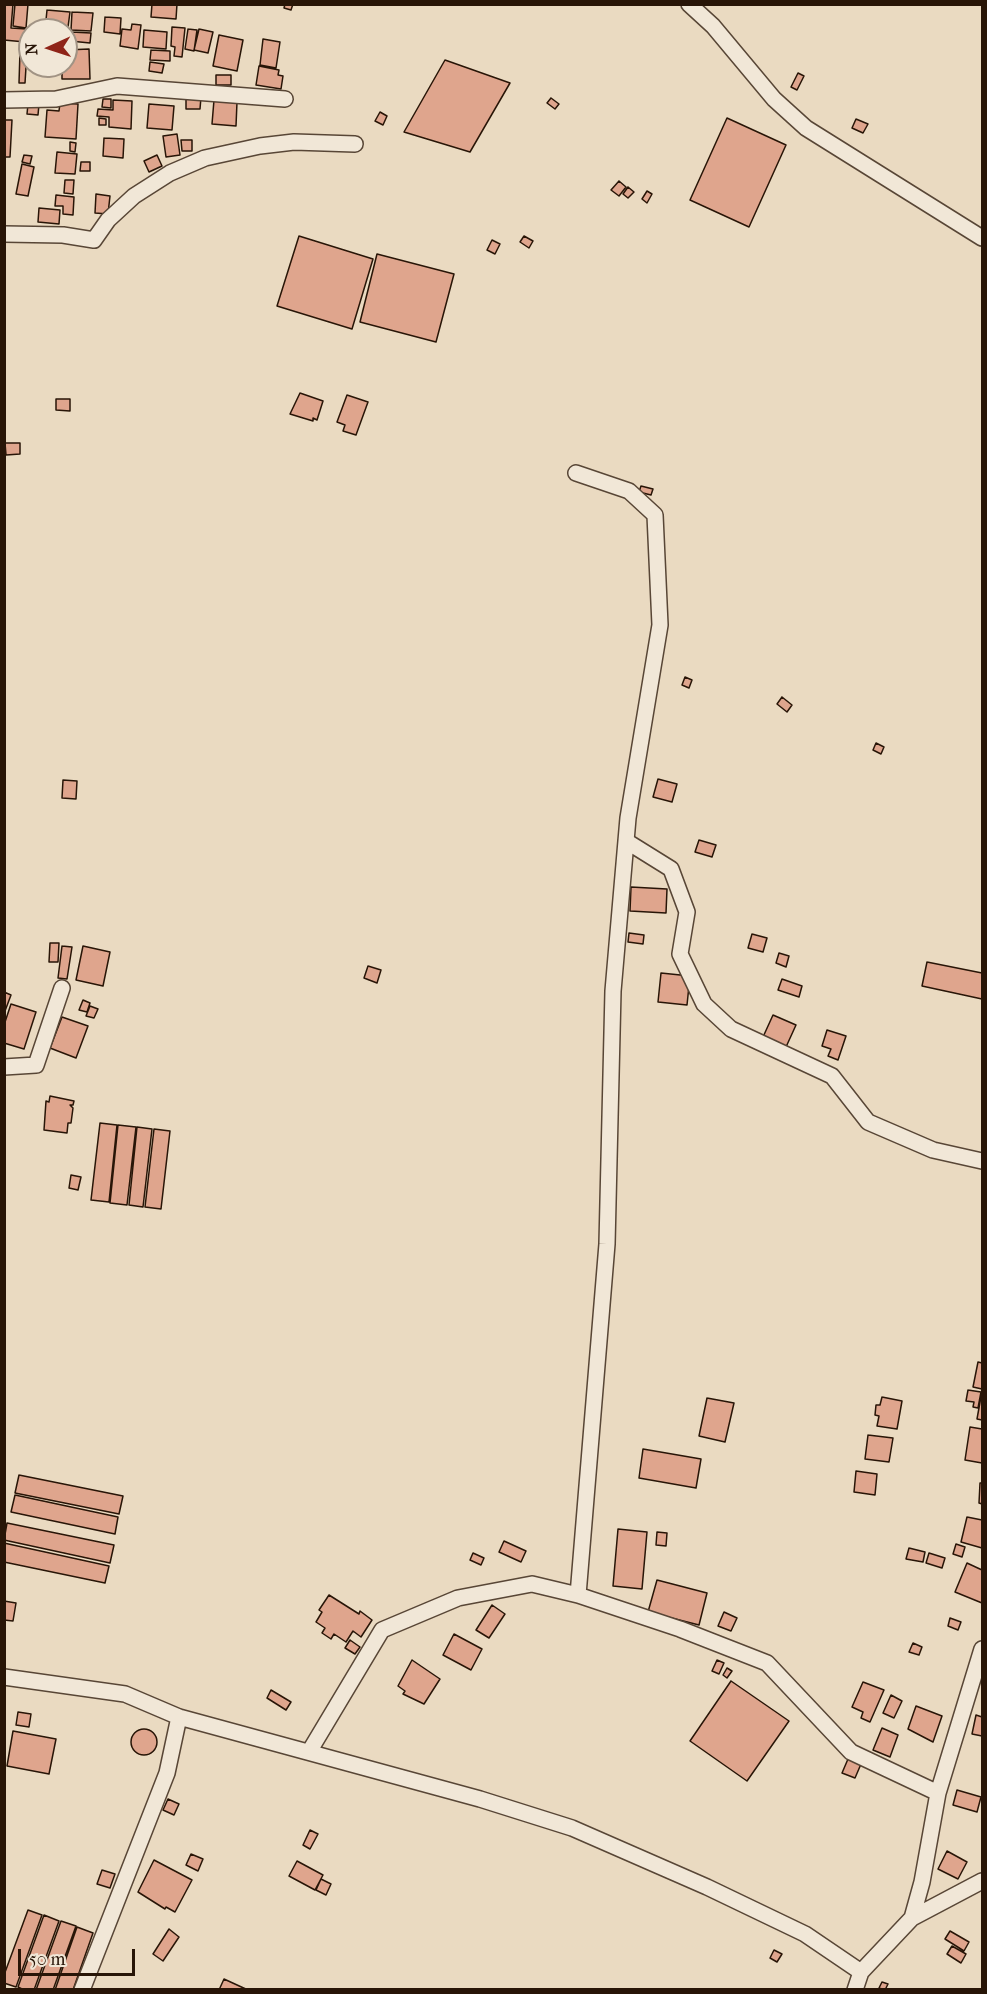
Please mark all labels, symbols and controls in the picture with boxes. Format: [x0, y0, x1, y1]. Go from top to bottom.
north arrow [18, 18, 78, 78]
text: N [22, 42, 41, 55]
scale bar [21, 1937, 138, 1975]
text: 50 m [29, 1949, 65, 1970]

